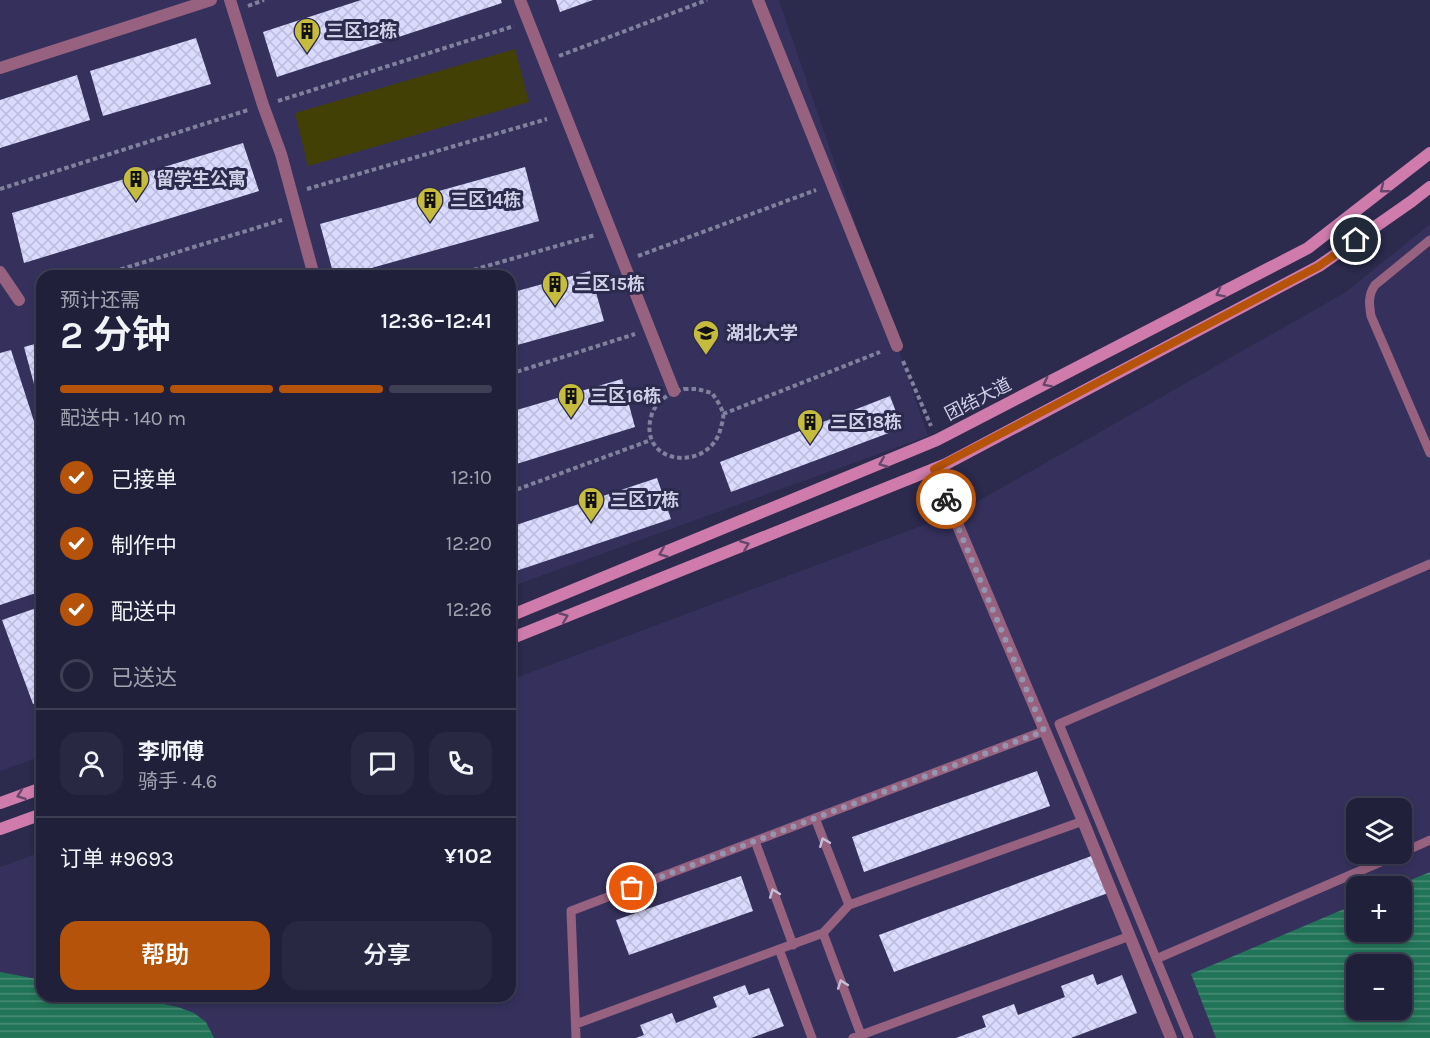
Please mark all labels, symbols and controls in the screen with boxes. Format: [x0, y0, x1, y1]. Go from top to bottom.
building icon: 三区12栋 [292, 16, 322, 54]
place label: 三区12栋 [326, 20, 397, 42]
building icon: 留学生公寓 [121, 164, 151, 202]
place label: 留学生公寓 [156, 168, 246, 190]
one-way arrow [1379, 181, 1390, 192]
building icon: 三区14栋 [415, 185, 445, 223]
place label: 三区14栋 [450, 189, 521, 211]
pin [1330, 214, 1381, 265]
icon: home [1339, 223, 1372, 256]
building icon: 三区15栋 [540, 269, 570, 307]
place label: 三区15栋 [574, 273, 645, 295]
one-way arrow [1215, 286, 1226, 298]
text: 预计还需 [60, 289, 140, 312]
text: 12:36–12:41 [380, 308, 492, 334]
text: 2 分钟 [60, 312, 171, 358]
school or university icon: 湖北大学 [691, 318, 721, 356]
place label: 湖北大学 [726, 322, 798, 344]
street label: 团结大道 [941, 373, 1015, 425]
one-way arrow [1043, 376, 1053, 387]
building icon: 三区16栋 [556, 381, 586, 419]
place label: 三区16栋 [590, 385, 661, 407]
text: 配送中 · 140 m [60, 407, 186, 430]
building icon: 三区18栋 [795, 407, 825, 445]
place label: 三区18栋 [830, 411, 902, 433]
one-way arrow [878, 456, 889, 468]
icon: check [60, 461, 93, 494]
text: 12:10 [451, 466, 492, 489]
text: 已接单 [111, 467, 177, 493]
courier [916, 469, 976, 529]
icon: bike [930, 483, 963, 516]
building icon: 三区17栋 [576, 485, 606, 523]
place label: 三区17栋 [610, 489, 679, 511]
icon: check [60, 527, 93, 560]
text: 12:20 [446, 532, 492, 555]
text: 制作中 [111, 533, 177, 559]
one-way arrow [740, 539, 750, 552]
one-way arrow [659, 546, 670, 558]
icon: check [60, 593, 93, 626]
text: 12:26 [446, 598, 492, 621]
text: 配送中 [111, 599, 177, 625]
one-way arrow [558, 612, 569, 624]
text: 已送达 [111, 665, 177, 691]
button: person [60, 732, 123, 795]
button: chat [351, 732, 414, 795]
button: phone [429, 732, 492, 795]
text: 李师傅 [138, 739, 204, 765]
text: 骑手 · 4.6 [138, 770, 217, 793]
one-way arrow [16, 788, 27, 801]
map controls [1346, 798, 1412, 1020]
button: layers [1346, 798, 1412, 864]
one-way arrow [819, 837, 832, 848]
text: ¥102 [444, 843, 492, 869]
text: 订单 #9693 [60, 846, 174, 872]
pin [606, 862, 657, 913]
icon: bag [615, 871, 648, 904]
button: + [1346, 876, 1412, 942]
one-way arrow [769, 888, 782, 899]
button: 帮助 [60, 921, 270, 990]
button: 分享 [282, 921, 492, 990]
button: − [1346, 954, 1412, 1020]
one-way arrow [836, 979, 849, 990]

